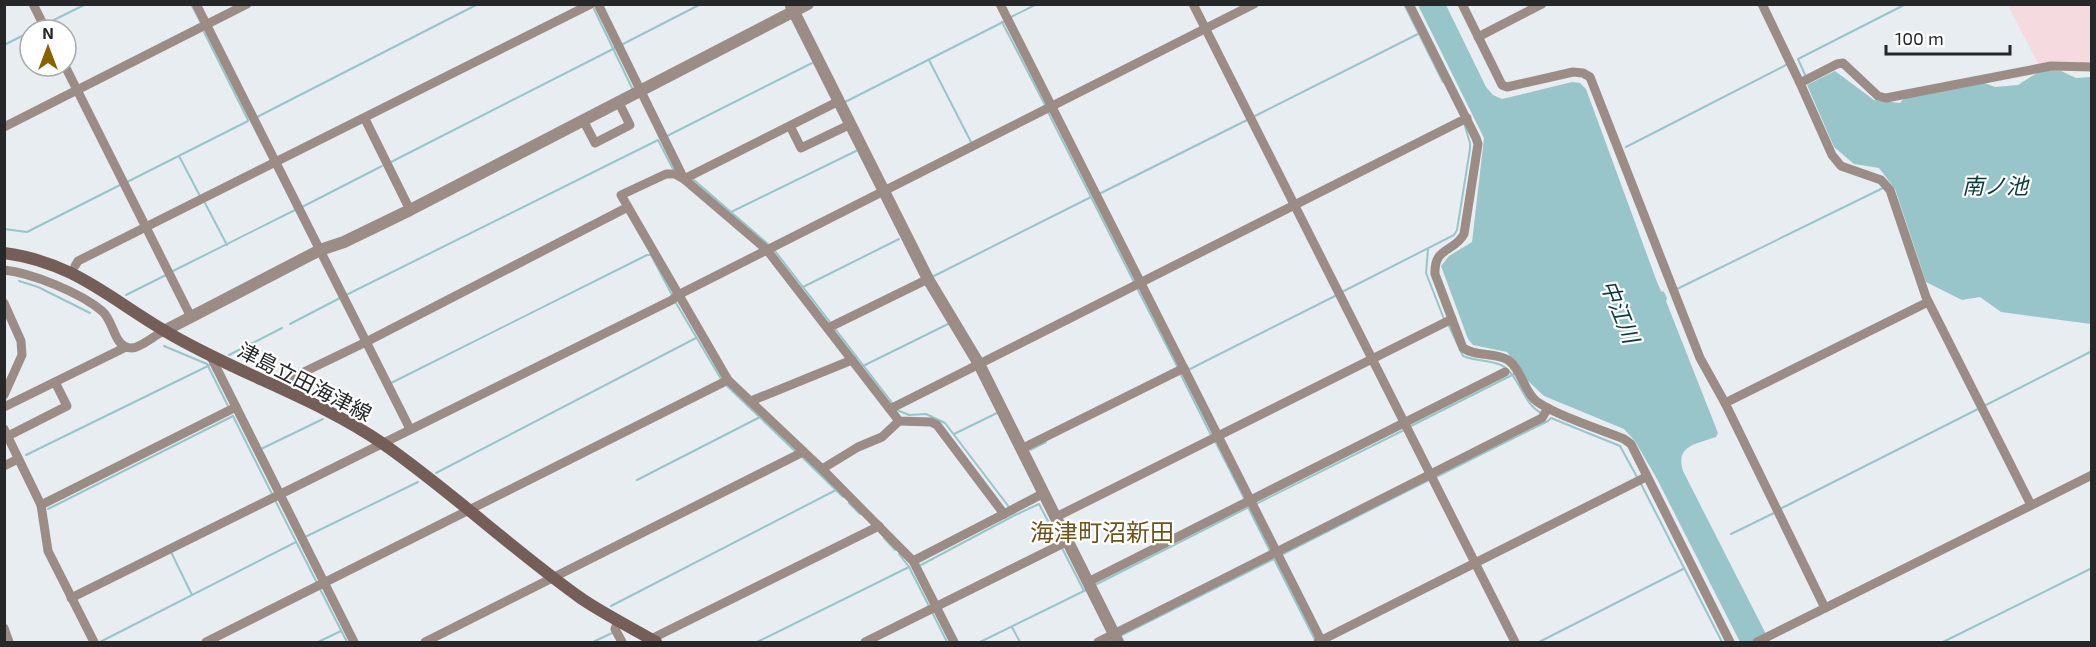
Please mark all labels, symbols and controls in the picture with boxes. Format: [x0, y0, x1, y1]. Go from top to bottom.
north arrow [18, 18, 78, 78]
scale bar [1886, 18, 2010, 56]
text: N [42, 23, 54, 42]
text: 100 m [1895, 27, 1944, 49]
water label: 南ノ池 [1962, 172, 2030, 198]
water label: 中江川 [1597, 276, 1646, 348]
street label: 津島立田海津線 [234, 336, 376, 426]
district label: 海津町沼新田 [1030, 517, 1174, 546]

